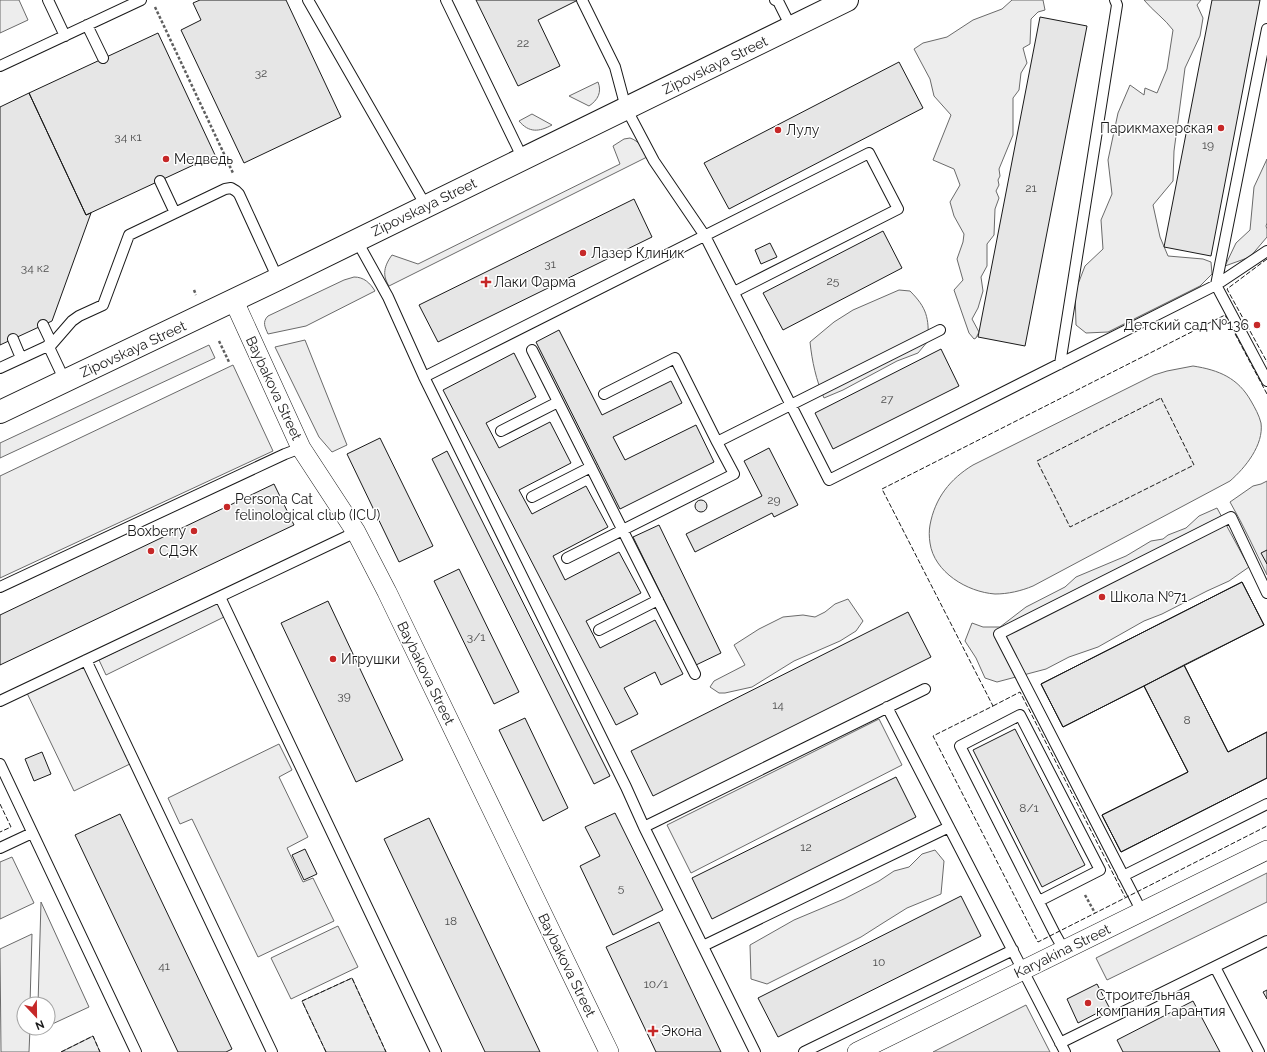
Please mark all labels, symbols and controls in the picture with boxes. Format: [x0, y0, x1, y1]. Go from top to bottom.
street label: Zipovskaya Street [660, 33, 770, 97]
house number: 22 [517, 36, 529, 50]
house number: 32 [255, 66, 267, 80]
place label: Парикмахерская [1100, 120, 1213, 136]
place label: Лулу [786, 122, 820, 138]
marker: Парикмахерская [1216, 123, 1226, 133]
marker: Лулу [773, 125, 783, 135]
house number: 34 к1 [114, 130, 142, 144]
house number: 19 [1202, 138, 1214, 152]
place label: Медведь [174, 151, 233, 167]
marker: Медведь [161, 154, 171, 164]
street label: Zipovskaya Street [369, 175, 479, 239]
house number: 21 [1025, 181, 1037, 195]
place label: Лазер Клиник [591, 245, 685, 261]
marker: Лазер Клиник [578, 248, 588, 258]
house number: 31 [544, 257, 556, 271]
house number: 34 к2 [21, 261, 49, 275]
place label: Лаки Фарма [494, 274, 576, 290]
house number: 25 [827, 274, 840, 288]
marker: Лаки Фарма [481, 277, 491, 287]
street label: Zipovskaya Street [78, 317, 189, 381]
place label: Детский сад №136 [1124, 317, 1249, 333]
marker: Детский сад №136 [1252, 320, 1262, 330]
street label: Baybakova Street [243, 333, 305, 443]
house number: 27 [881, 392, 894, 406]
place label: Persona Cat felinological club (ICU) [235, 491, 381, 523]
house number: 29 [767, 493, 781, 507]
marker: Persona Cat felinological club (ICU) [222, 502, 232, 512]
place label: Boxberry [127, 523, 186, 539]
marker: Boxberry [189, 526, 199, 536]
place label: СДЭК [159, 543, 198, 559]
marker: СДЭК [146, 546, 156, 556]
place label: Школа №71 [1110, 589, 1187, 605]
marker: Школа №71 [1097, 592, 1107, 602]
street label: Baybakova Street [394, 619, 458, 728]
house number: 3/1 [467, 630, 485, 644]
place label: Игрушки [341, 651, 400, 667]
marker: Игрушки [328, 654, 338, 664]
house number: 39 [337, 689, 351, 703]
house number: 14 [772, 698, 784, 712]
house number: 8 [1183, 713, 1191, 727]
house number: 8/1 [1019, 801, 1039, 815]
house number: 12 [800, 840, 812, 854]
house number: 5 [618, 881, 625, 895]
street label: Baybakova Street [535, 911, 599, 1020]
house number: 18 [445, 914, 457, 928]
street label: Karyakina Street [1011, 921, 1113, 981]
house number: 10 [873, 955, 885, 969]
house number: 41 [158, 959, 170, 973]
house number: 10/1 [644, 977, 668, 991]
place label: Строительная компания Гарантия [1096, 987, 1225, 1019]
north arrow [16, 996, 56, 1036]
marker: Строительная компания Гарантия [1083, 998, 1093, 1008]
text: N [33, 1017, 46, 1032]
place label: Экона [661, 1023, 702, 1039]
marker: Экона [648, 1026, 658, 1036]

